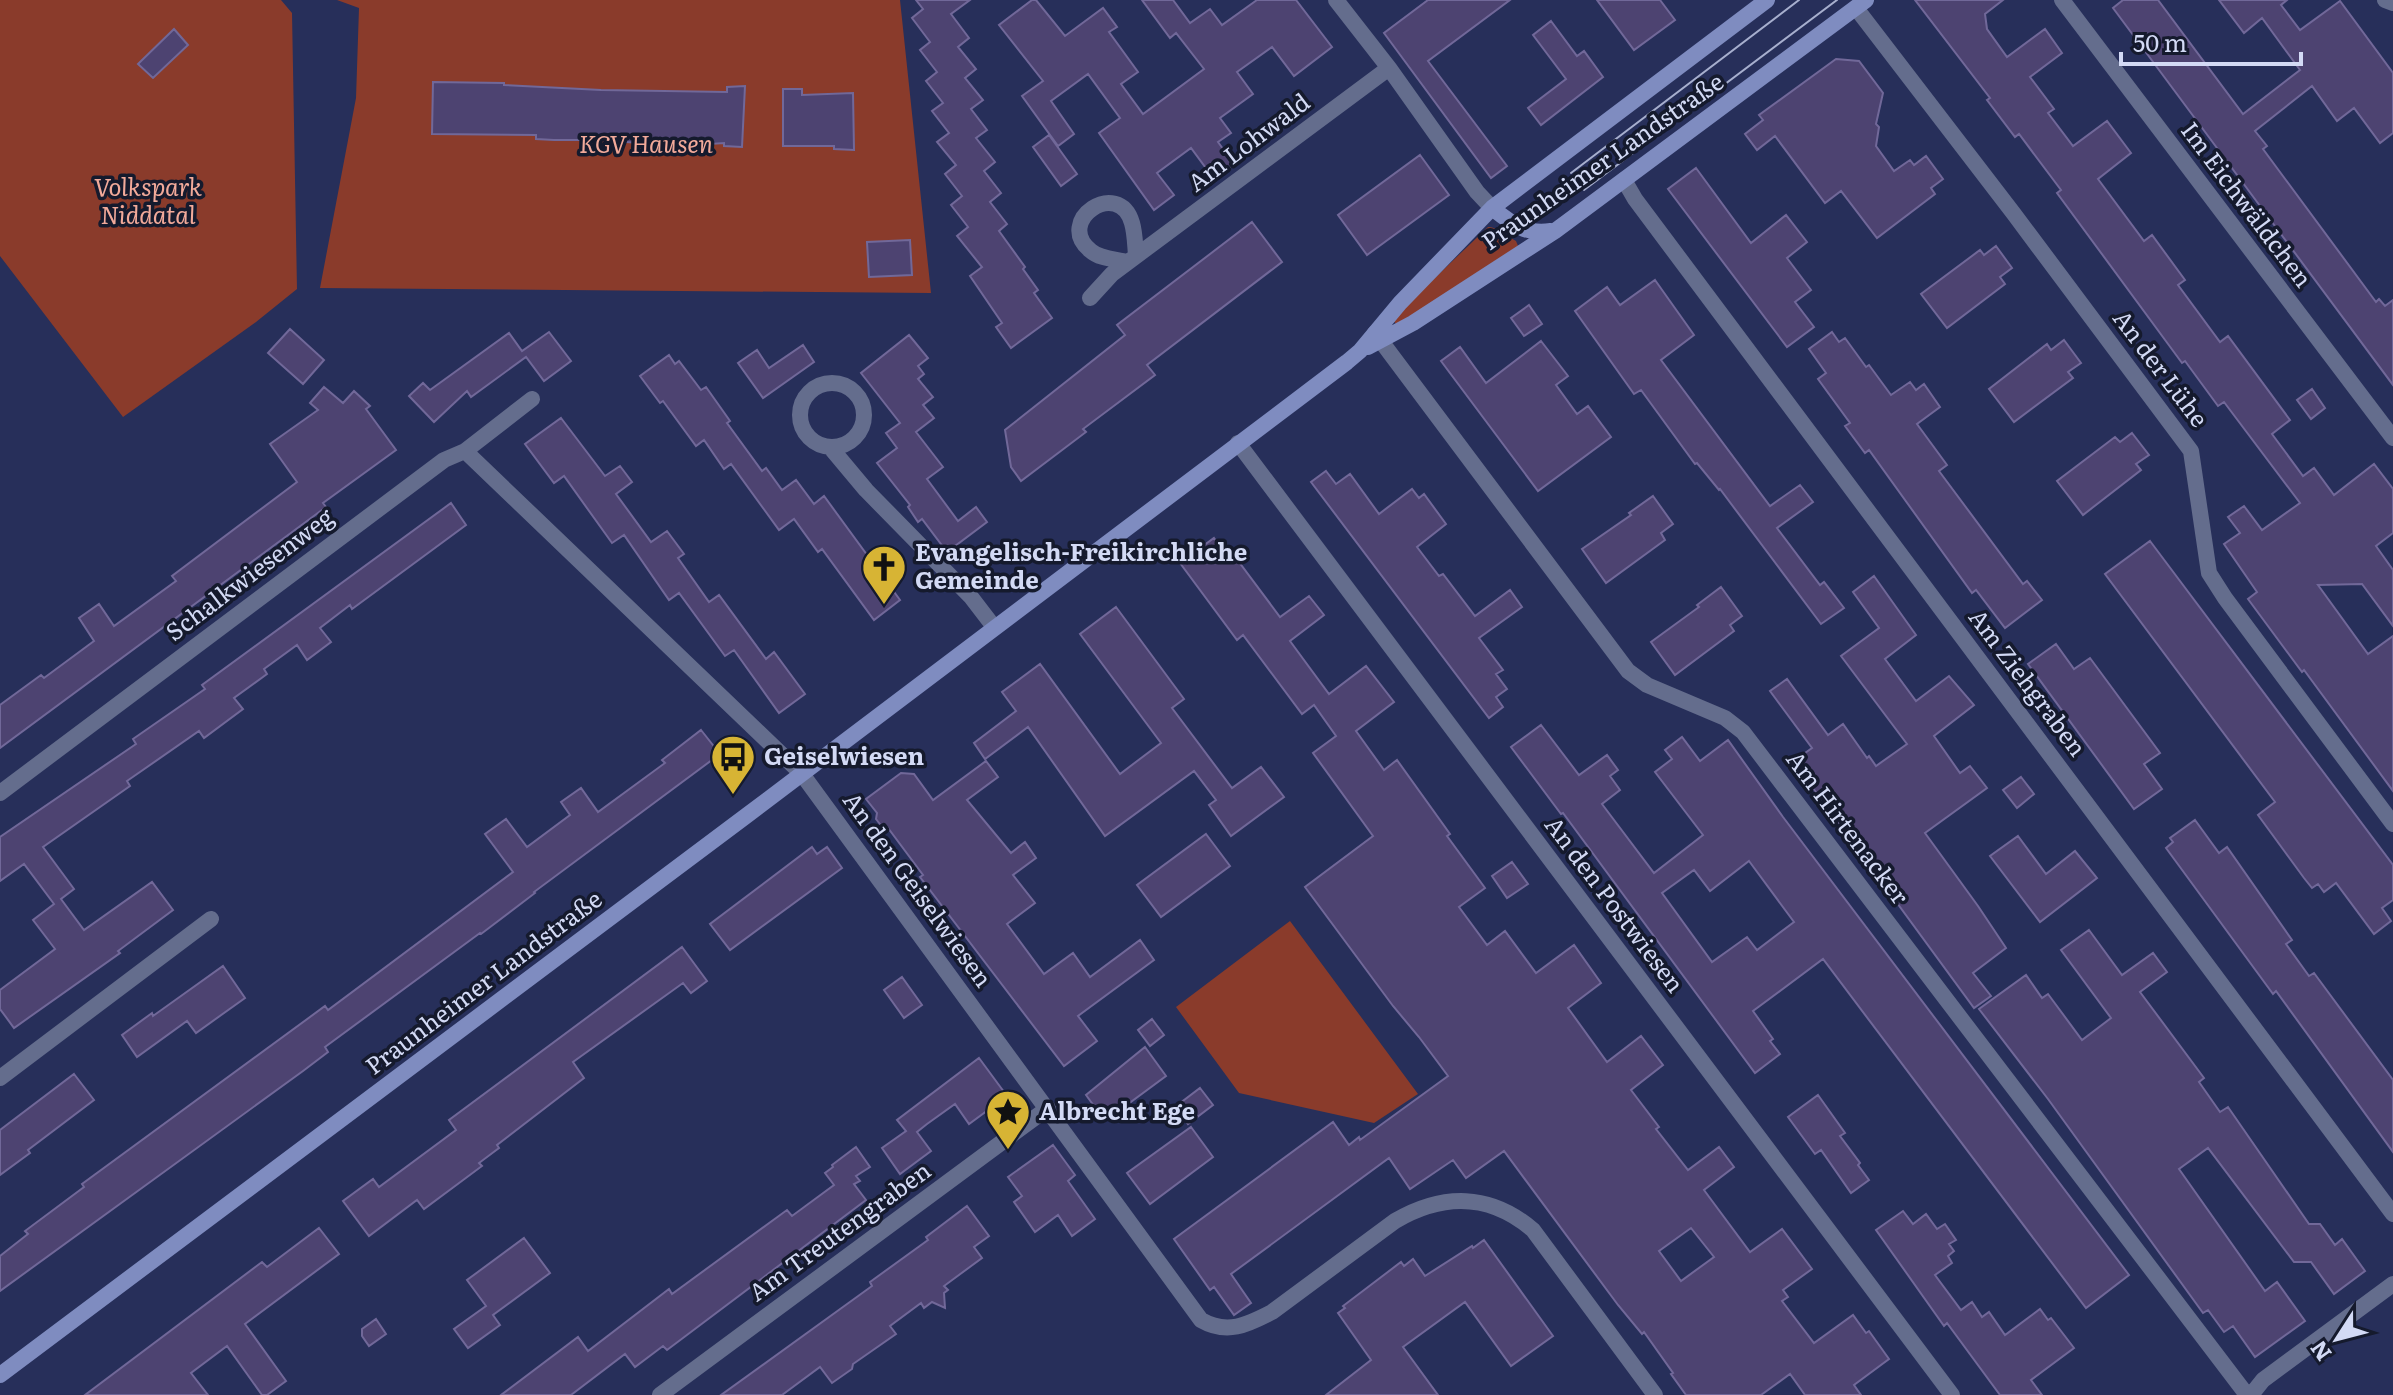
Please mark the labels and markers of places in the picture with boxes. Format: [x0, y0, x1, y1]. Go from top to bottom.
place label: Evangelisch-Freikirchliche Gemeinde [915, 533, 1247, 596]
church icon: Evangelisch-Freikirchliche Gemeinde [860, 543, 908, 606]
bus stop icon: Geiselwiesen [709, 733, 757, 796]
place label: Geiselwiesen [764, 737, 924, 772]
place icon: Albrecht Ege [984, 1088, 1032, 1151]
place label: Albrecht Ege [1039, 1092, 1195, 1127]

